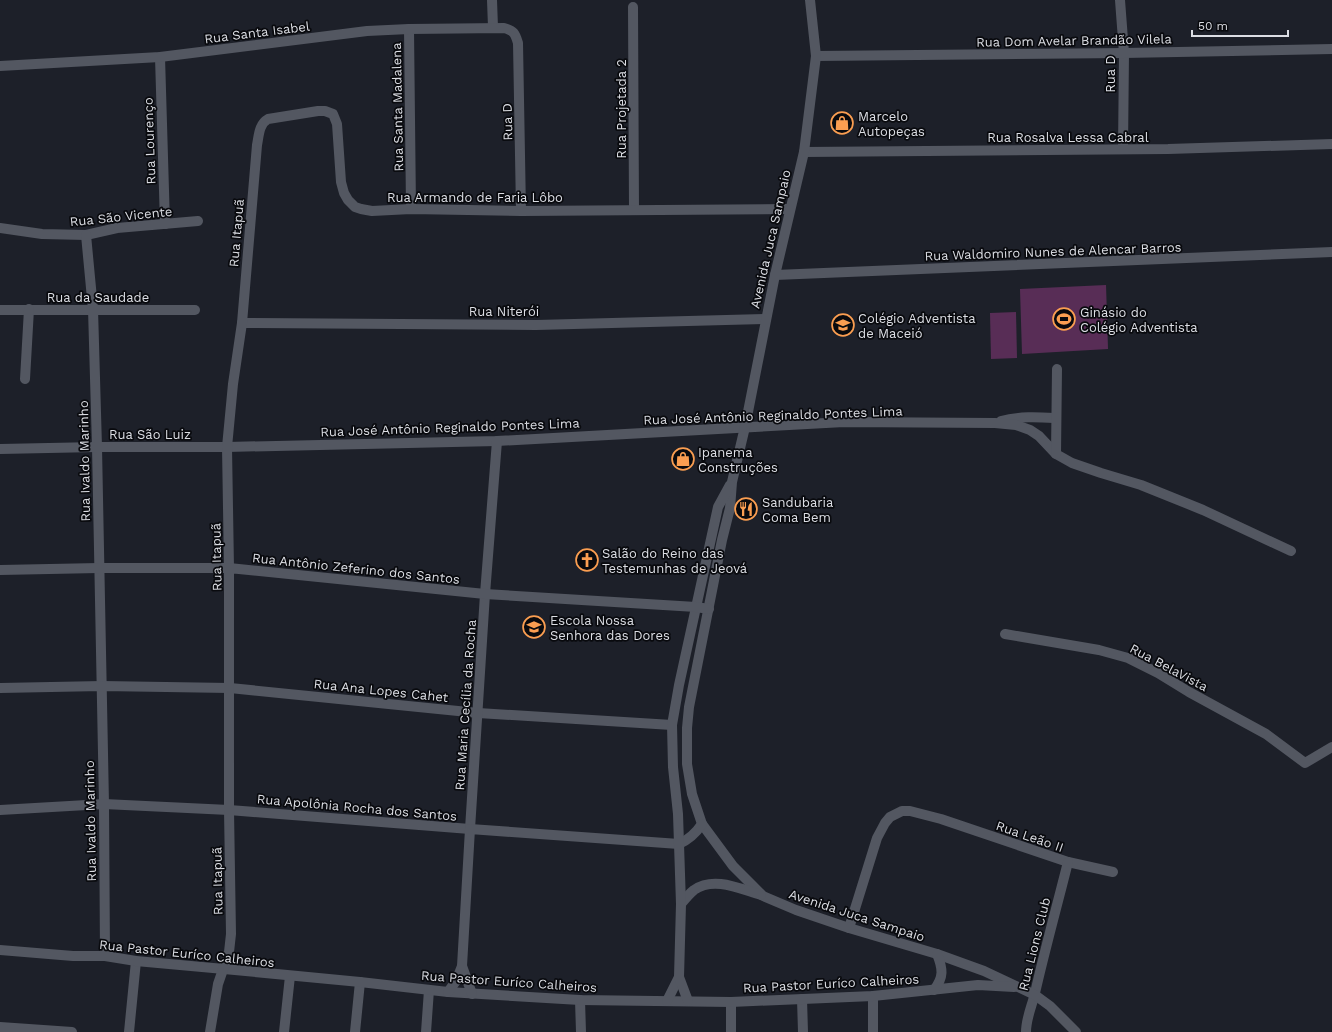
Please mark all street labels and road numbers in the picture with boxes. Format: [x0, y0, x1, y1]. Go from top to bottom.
street label: Rua Santa Isabel [204, 19, 311, 46]
street label: Rua Dom Avelar Brandão Vilela [976, 31, 1173, 50]
street label: Rua Santa Madalena [389, 42, 406, 172]
street label: Rua D [1103, 55, 1118, 93]
street label: Rua Projetada 2 [614, 59, 629, 159]
street label: Rua Lourenço [140, 97, 159, 185]
street label: Rua D [500, 103, 515, 141]
street label: Rua Rosalva Lessa Cabral [987, 130, 1149, 145]
street label: Avenida Juca Sampaio [747, 168, 794, 310]
street label: Rua Armando de Faria Lôbo [387, 190, 563, 205]
street label: Rua Itapuã [226, 198, 247, 268]
street label: Rua São Vicente [69, 204, 173, 229]
street label: Rua Waldomiro Nunes de Alencar Barros [924, 240, 1182, 263]
street label: Rua da Saudade [47, 290, 149, 305]
street label: Rua Niterói [469, 304, 539, 319]
street label: Rua Ivaldo Marinho [76, 400, 93, 522]
street label: Rua José Antônio Reginaldo Pontes Lima [643, 403, 904, 428]
street label: Rua José Antônio Reginaldo Pontes Lima [320, 415, 581, 440]
street label: Rua São Luiz [109, 427, 191, 442]
street label: Rua Itapuã [208, 522, 225, 591]
street label: Rua Antônio Zeferino dos Santos [251, 550, 461, 587]
street label: Rua Maria Cecília da Rocha [452, 618, 479, 791]
street label: Rua BelaVista [1127, 641, 1211, 695]
street label: Rua Ana Lopes Cahet [313, 676, 449, 705]
street label: Rua Ivaldo Marinho [82, 760, 99, 882]
street label: Rua Apolônia Rocha dos Santos [256, 791, 458, 824]
street label: Rua Leão II [994, 818, 1066, 855]
street label: Rua Itapuã [209, 846, 226, 915]
street label: Avenida Juca Sampaio [787, 886, 927, 945]
street label: Rua Lions Club [1016, 896, 1053, 992]
street label: Rua Pastor Euríco Calheiros [99, 937, 276, 970]
street label: Rua Pastor Euríco Calheiros [421, 968, 598, 995]
street label: Rua Pastor Euríco Calheiros [743, 971, 920, 996]

